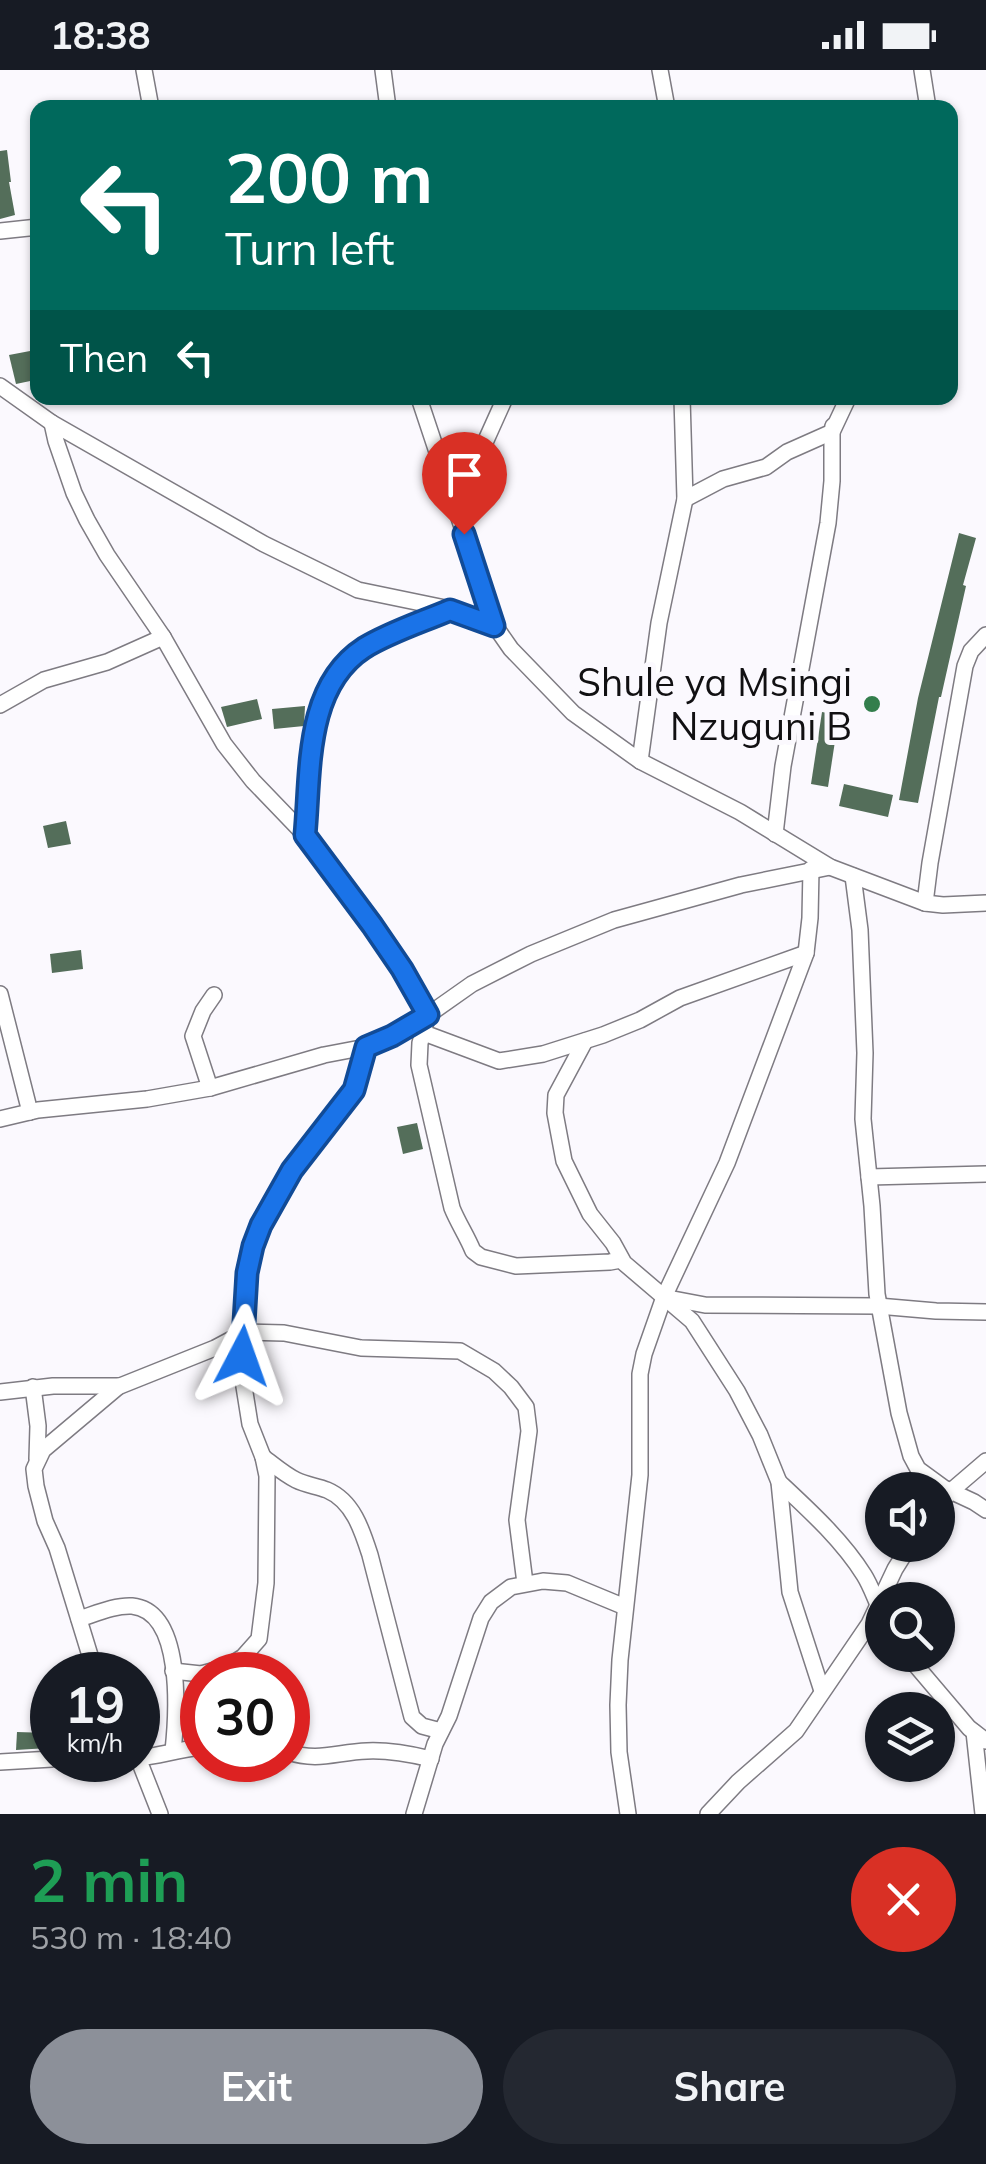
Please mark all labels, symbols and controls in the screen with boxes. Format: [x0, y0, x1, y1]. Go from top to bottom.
text: 18:38 [50, 11, 151, 59]
text: 200 m [225, 133, 433, 221]
icon: left [60, 140, 190, 270]
text: Turn left [225, 220, 394, 276]
icon: left [168, 330, 223, 385]
text: Then [60, 334, 148, 382]
pin [422, 432, 507, 535]
icon: arrive [437, 447, 492, 502]
place label: Shule ya Msingi Nzuguni B [577, 658, 852, 750]
marker: Shule ya Msingi Nzuguni B [861, 693, 883, 715]
position arrow [190, 1304, 294, 1408]
map controls [865, 1472, 955, 1782]
button: sound [865, 1472, 955, 1562]
button: search [865, 1582, 955, 1672]
speed limit sign: 30 [180, 1652, 310, 1782]
text: 19 [65, 1673, 125, 1736]
button: layers [865, 1692, 955, 1782]
text: km/h [67, 1727, 123, 1758]
text: 2 min [30, 1842, 188, 1917]
button: close [851, 1847, 956, 1952]
text: 530 m · 18:40 [30, 1917, 232, 1957]
button: Exit [30, 2029, 483, 2144]
button: Share [503, 2029, 956, 2144]

